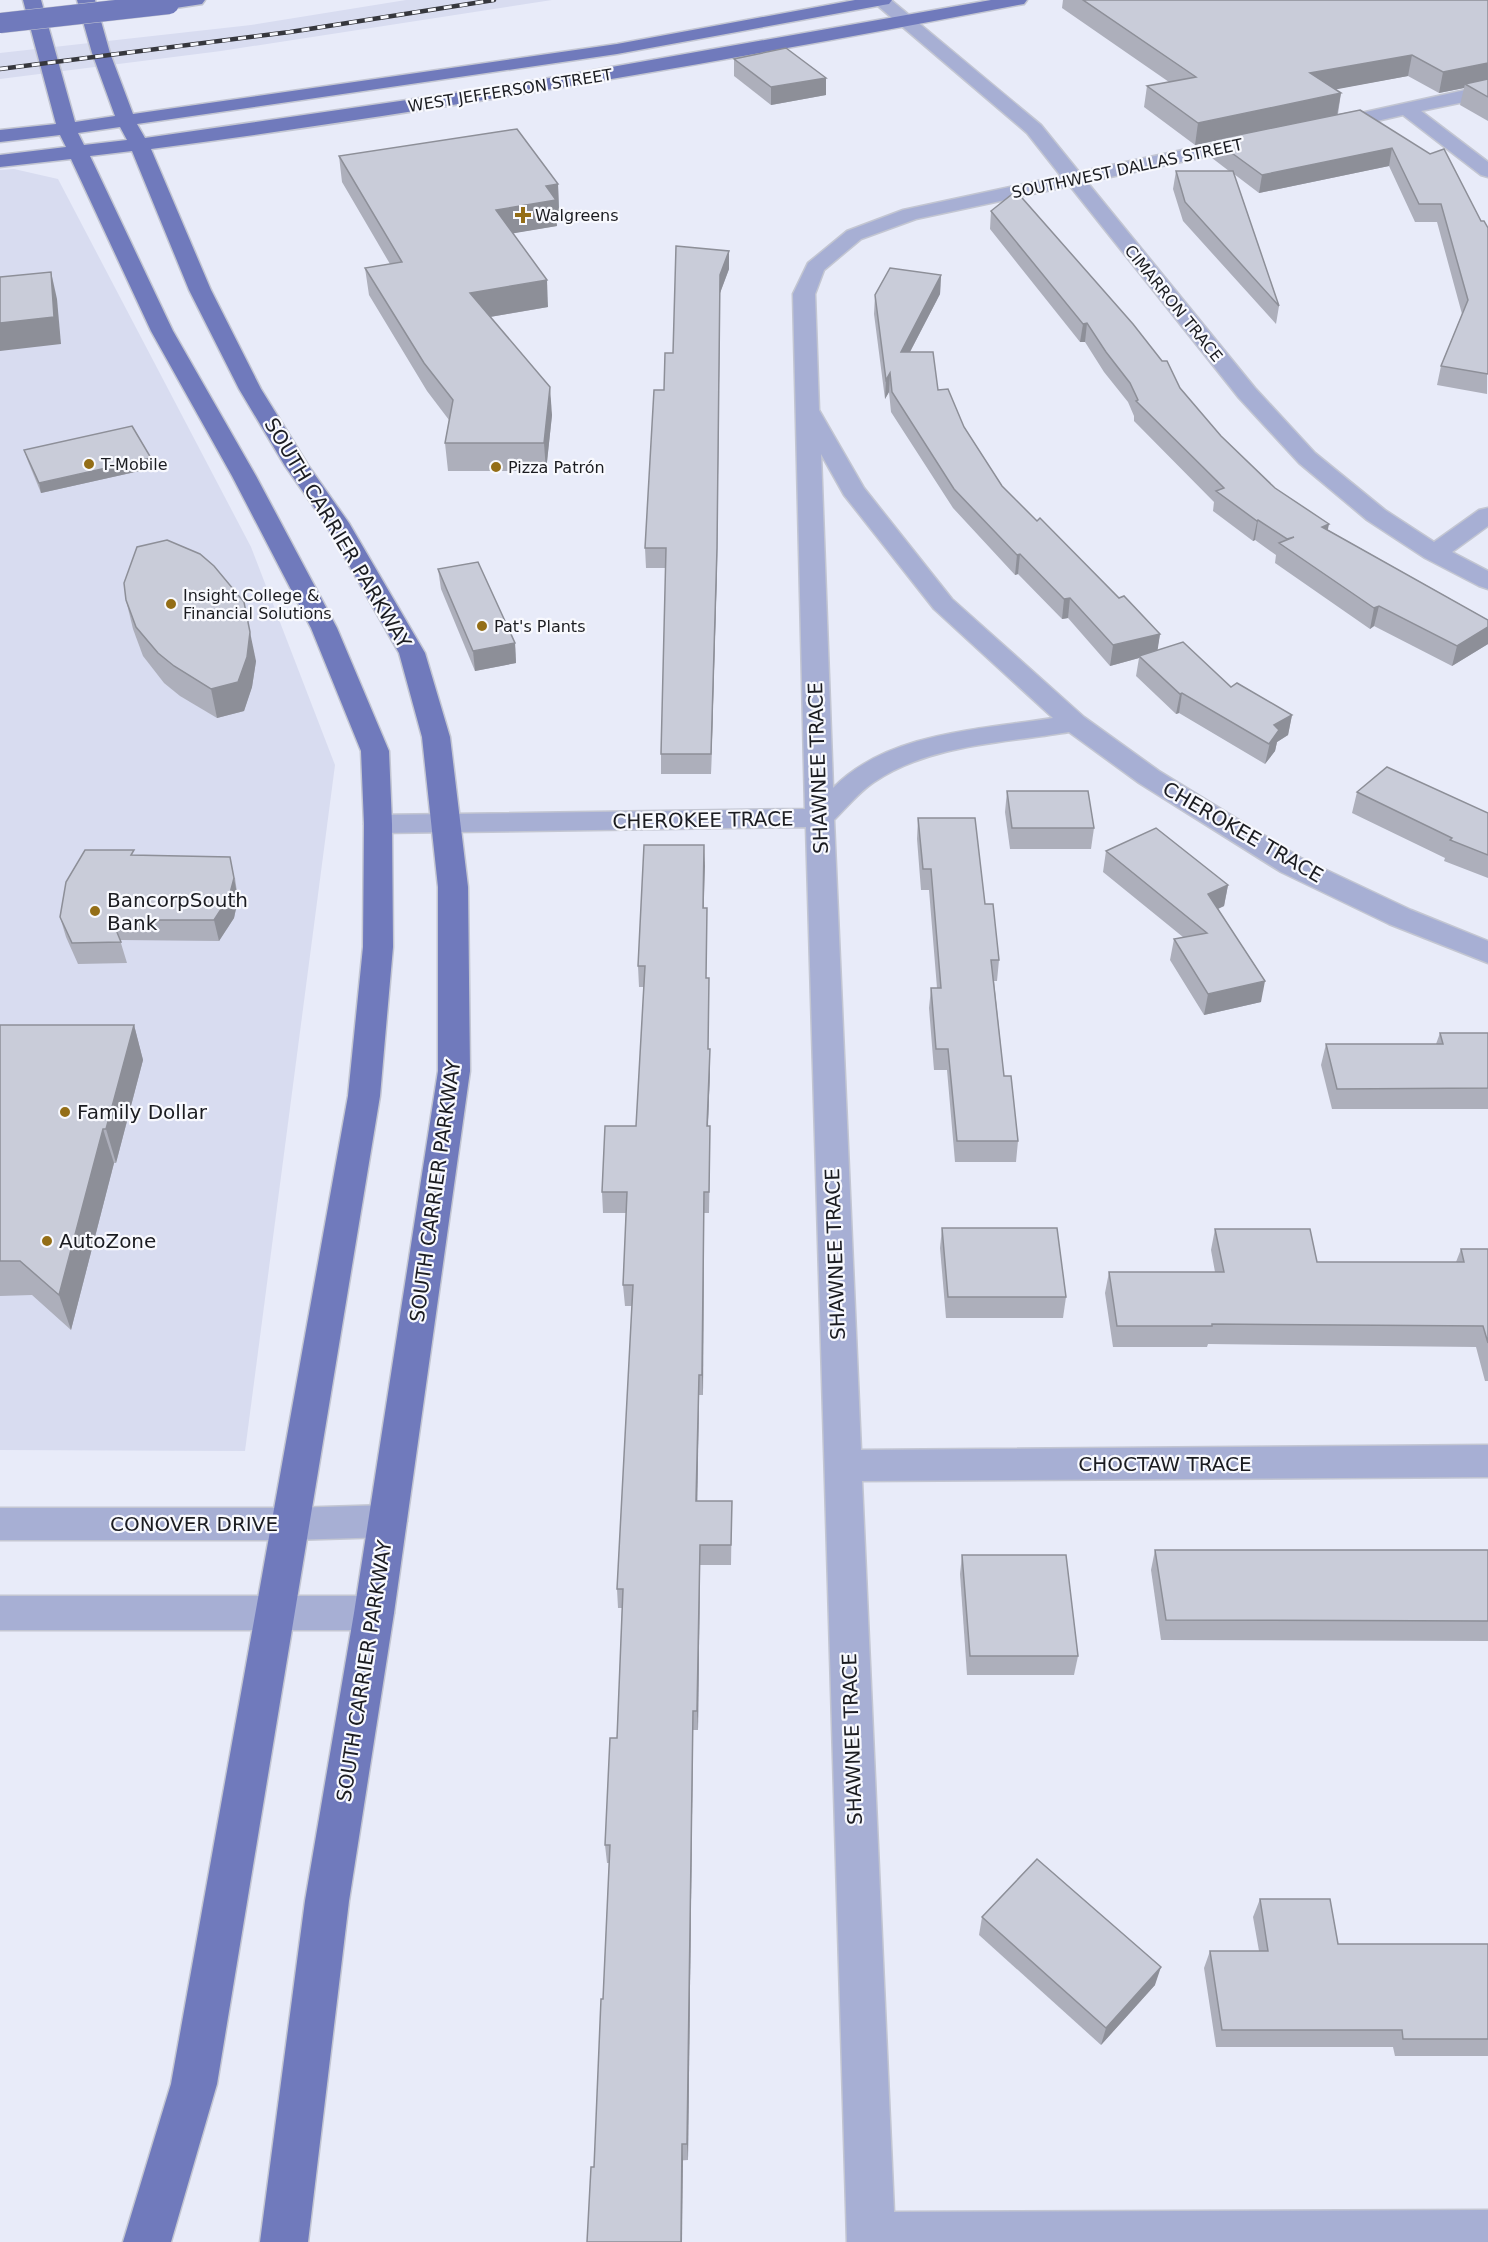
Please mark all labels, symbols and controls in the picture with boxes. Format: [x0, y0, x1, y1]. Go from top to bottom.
street label: WEST JEFFERSON STREET [407, 65, 614, 116]
street label: SOUTHWEST DALLAS STREET [1010, 135, 1245, 202]
place label: Walgreens [535, 206, 619, 225]
marker: Walgreens [516, 208, 530, 222]
street label: CIMARRON TRACE [1121, 241, 1227, 366]
street label: SOUTH CARRIER PARKWAY [260, 413, 417, 653]
place label: T-Mobile [100, 455, 168, 474]
marker: T-Mobile [82, 457, 96, 471]
place label: Pizza Patrón [508, 458, 605, 477]
marker: Pizza Patrón [489, 460, 503, 474]
place label: Insight College & Financial Solutions [183, 586, 332, 623]
marker: Insight College & Financial Solutions [164, 597, 178, 611]
place label: Pat's Plants [494, 617, 585, 636]
marker: Pat's Plants [475, 619, 489, 633]
street label: SHAWNEE TRACE [803, 682, 833, 854]
street label: CHEROKEE TRACE [1159, 776, 1327, 888]
street label: CHEROKEE TRACE [612, 806, 794, 834]
place label: BancorpSouth Bank [107, 888, 248, 935]
marker: BancorpSouth Bank [88, 904, 102, 918]
street label: SOUTH CARRIER PARKWAY [405, 1057, 465, 1324]
place label: Family Dollar [77, 1100, 208, 1124]
marker: Family Dollar [58, 1105, 72, 1119]
street label: SHAWNEE TRACE [820, 1168, 850, 1340]
place label: AutoZone [59, 1229, 156, 1253]
marker: AutoZone [40, 1234, 54, 1248]
street label: CHOCTAW TRACE [1078, 1452, 1252, 1476]
street label: CONOVER DRIVE [110, 1512, 278, 1536]
street label: SOUTH CARRIER PARKWAY [331, 1538, 397, 1804]
street label: SHAWNEE TRACE [837, 1653, 867, 1825]

